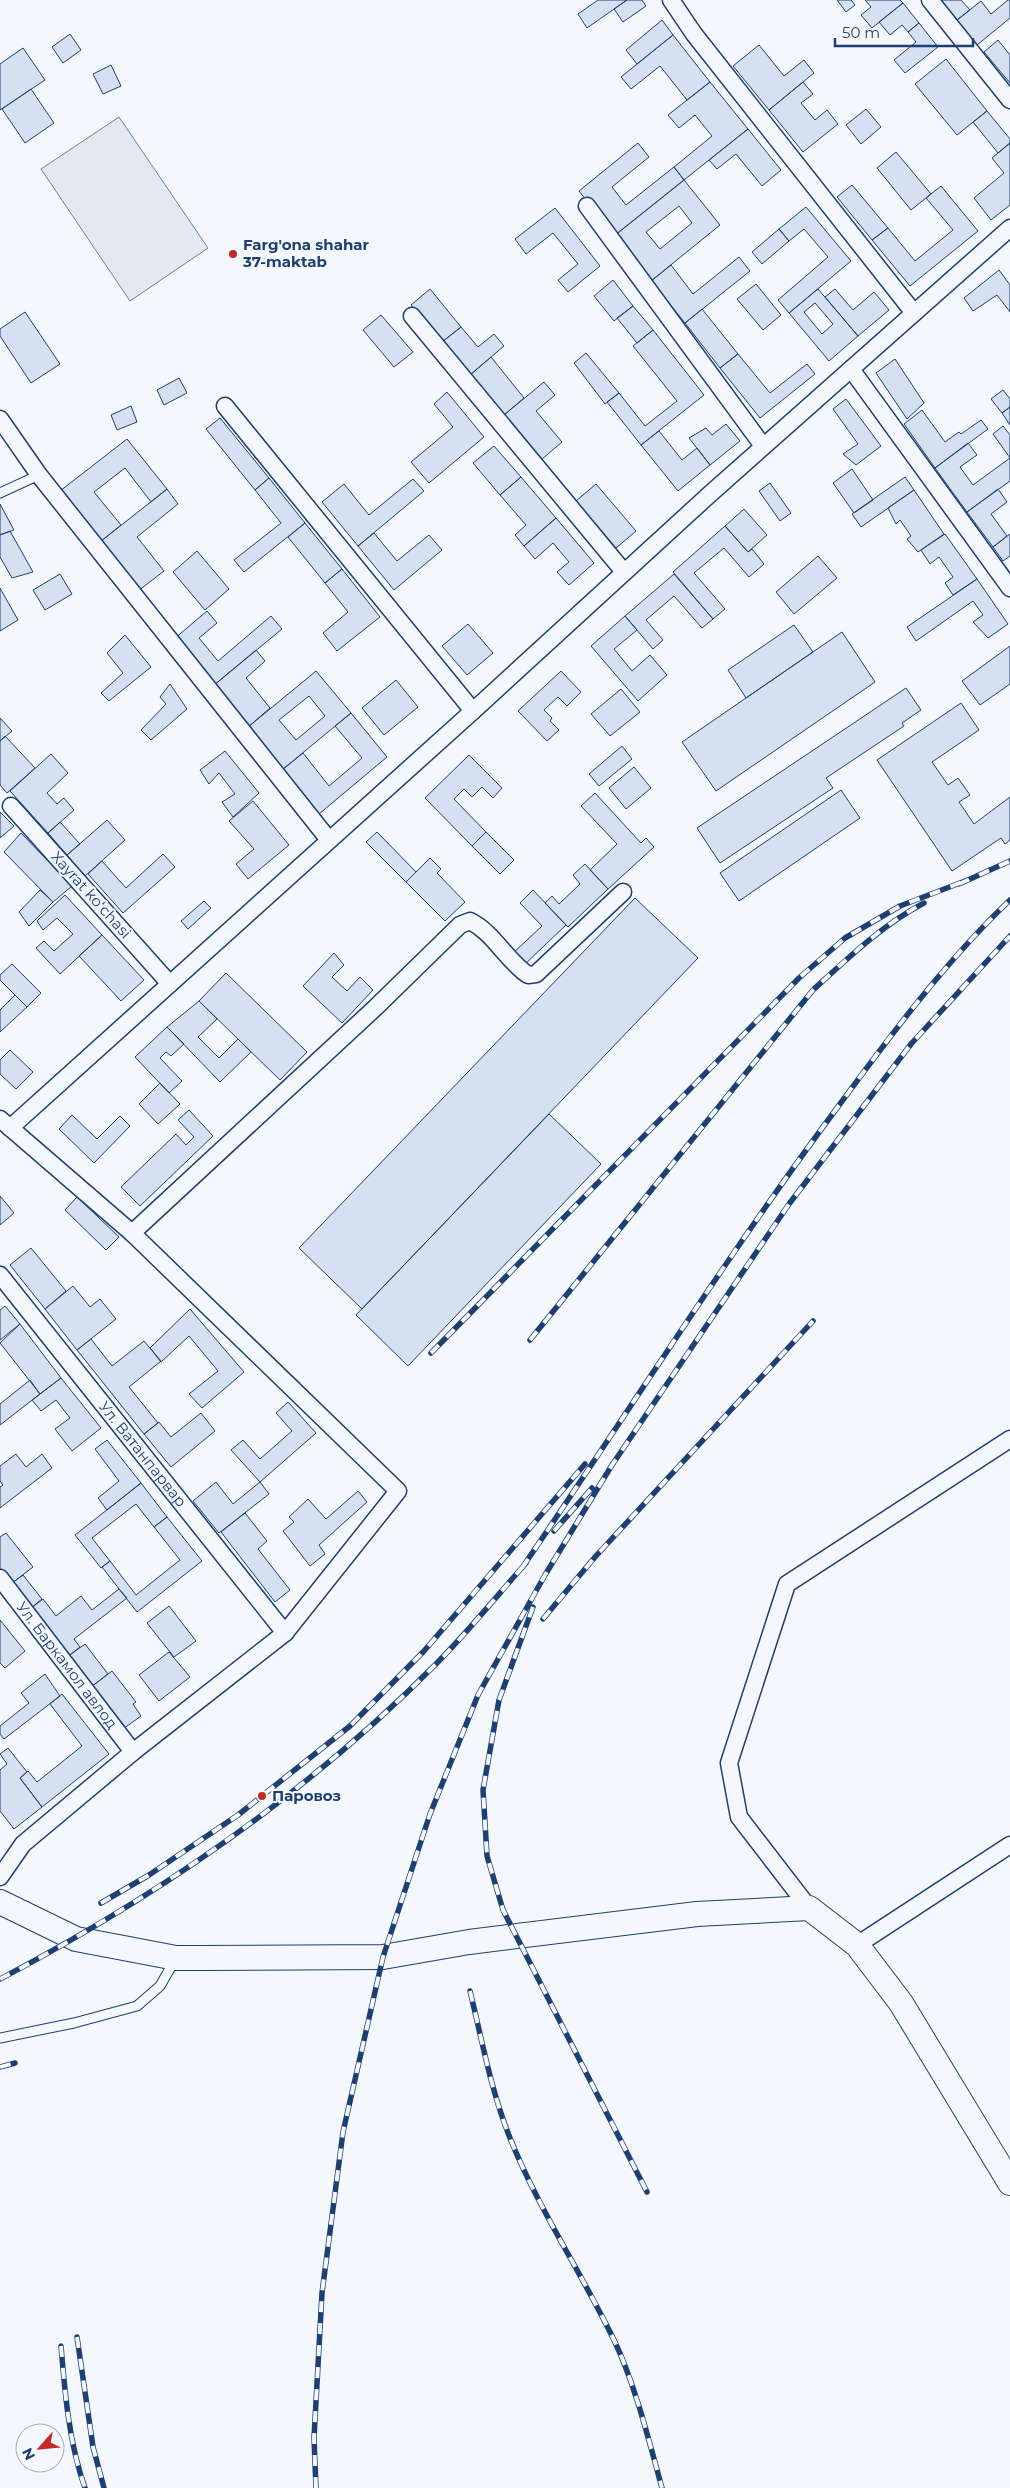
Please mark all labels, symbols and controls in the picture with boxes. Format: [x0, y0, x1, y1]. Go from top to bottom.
scale bar [835, 15, 972, 47]
text: 50 m [842, 23, 880, 42]
place label: Farg'ona shahar 37-maktab [242, 235, 370, 271]
marker: Farg'ona shahar 37-maktab [227, 248, 239, 260]
street label: Xayrat koʻchasi [47, 847, 135, 942]
street label: Ул. Ватанпарвар [95, 1397, 191, 1510]
street label: Ул. Баркамол авлод [13, 1598, 122, 1733]
place label: Паровоз [272, 1786, 341, 1805]
marker: Паровоз [256, 1790, 268, 1802]
north arrow [15, 2423, 65, 2473]
text: N [18, 2445, 39, 2463]

